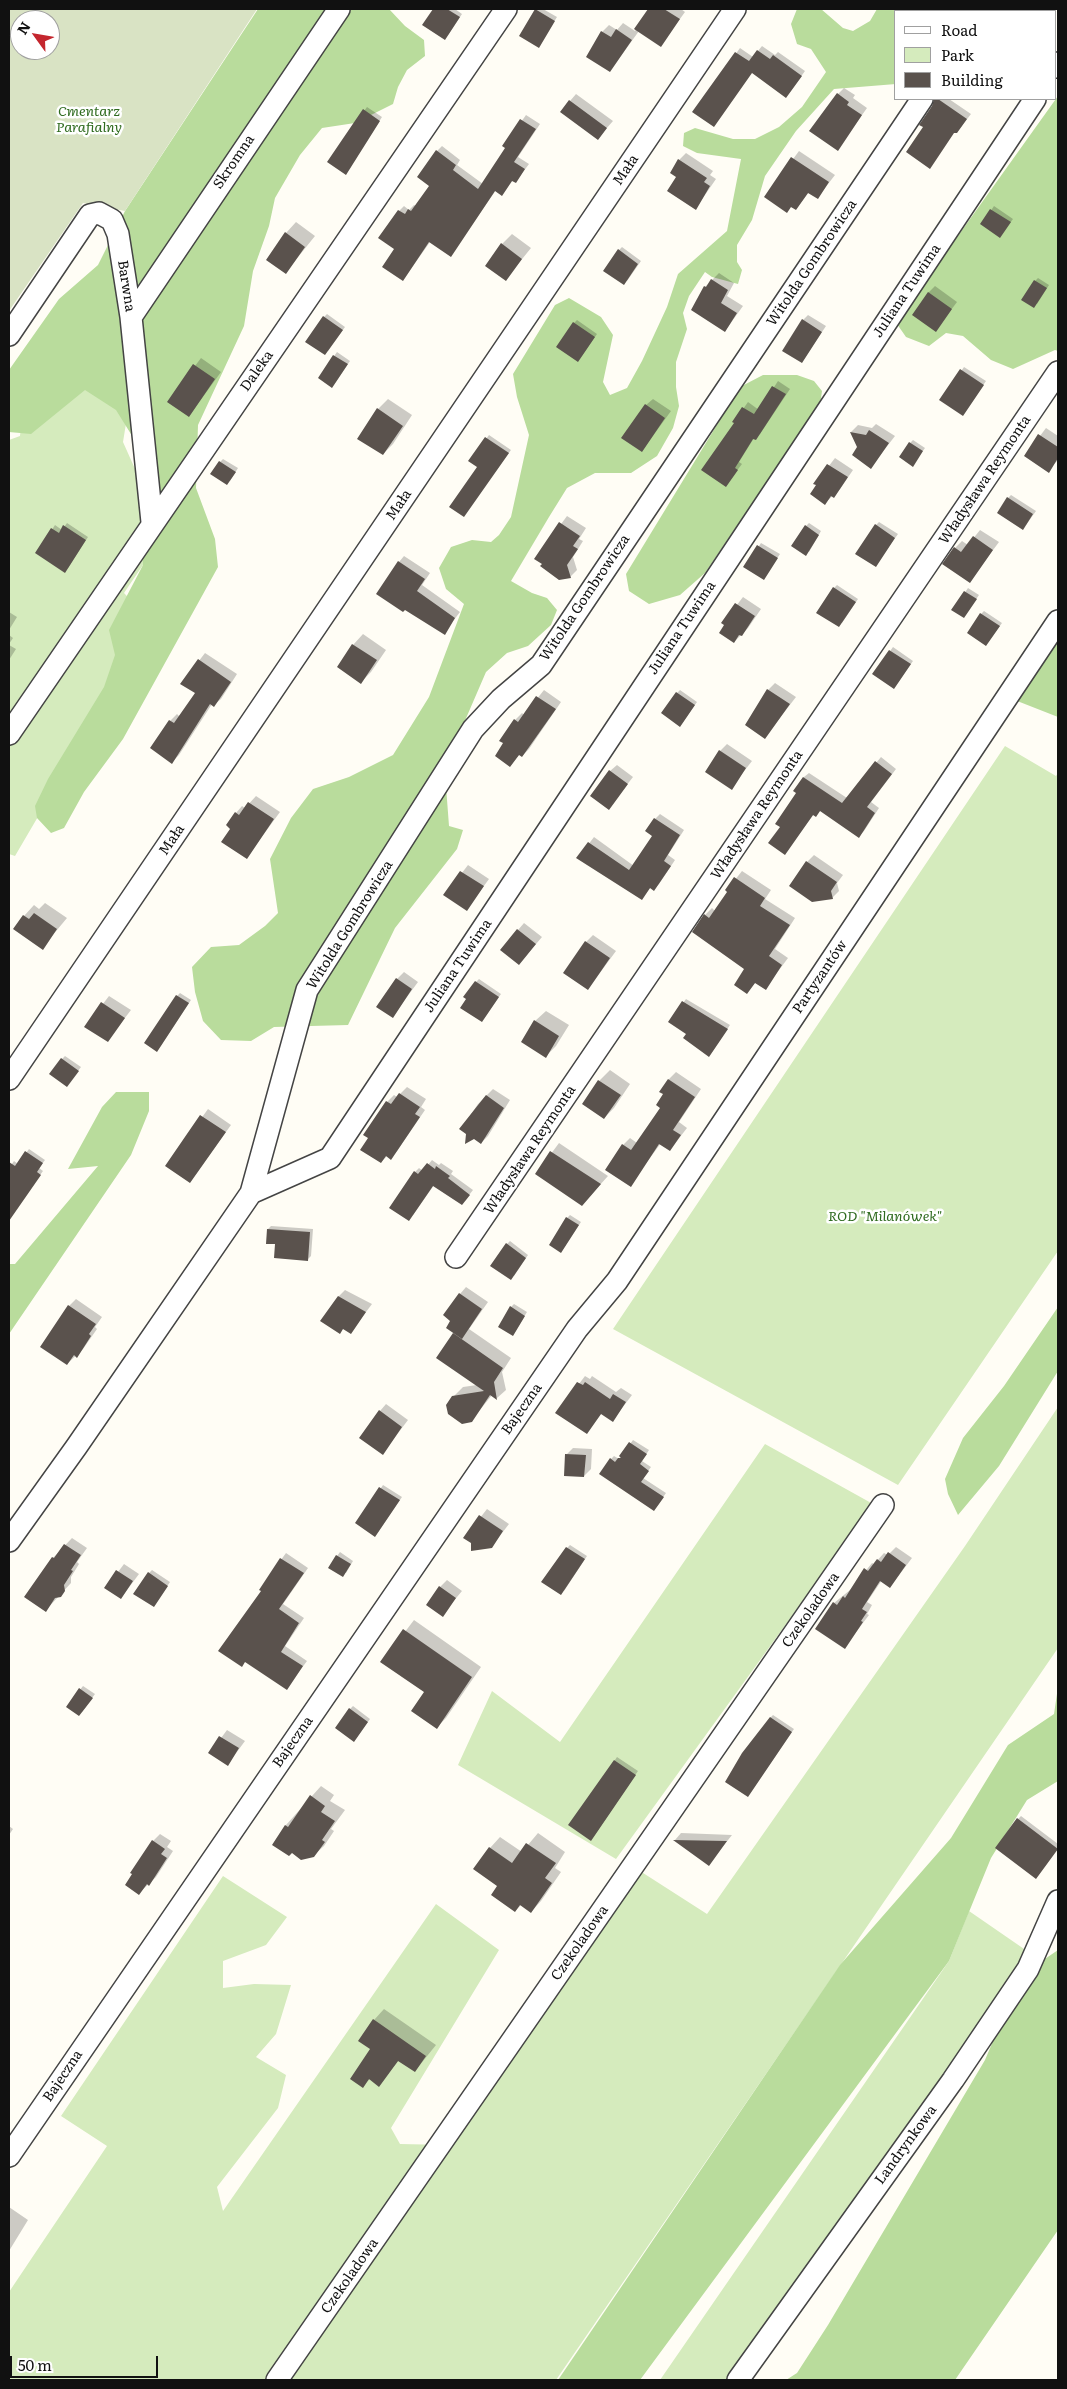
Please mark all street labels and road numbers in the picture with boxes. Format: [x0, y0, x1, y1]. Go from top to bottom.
street label: Skromna [210, 132, 258, 192]
street label: Mała [610, 151, 642, 189]
street label: Witolda Gombrowicza [763, 197, 861, 329]
street label: Juliana Tuwima [870, 241, 944, 341]
street label: Barwna [114, 259, 138, 313]
street label: Daleka [237, 347, 277, 395]
street label: Władysława Reymonta [936, 412, 1034, 548]
street label: Mała [383, 486, 415, 524]
street label: Witolda Gombrowicza [536, 532, 634, 664]
street label: Juliana Tuwima [645, 578, 719, 678]
street label: Władysława Reymonta [708, 747, 806, 883]
street label: Mała [156, 821, 188, 859]
street label: Witolda Gombrowicza [303, 857, 397, 993]
street label: Juliana Tuwima [421, 916, 495, 1016]
street label: Partyzantów [789, 937, 851, 1017]
street label: Władysława Reymonta [481, 1082, 579, 1218]
street label: Bajeczna [498, 1380, 546, 1438]
street label: Czekoladowa [779, 1569, 843, 1651]
street label: Bajeczna [269, 1713, 317, 1771]
street label: Czekoladowa [548, 1902, 612, 1984]
street label: Bajeczna [40, 2047, 86, 2105]
street label: Landrynkowa [872, 2102, 940, 2188]
street label: Czekoladowa [318, 2235, 382, 2317]

